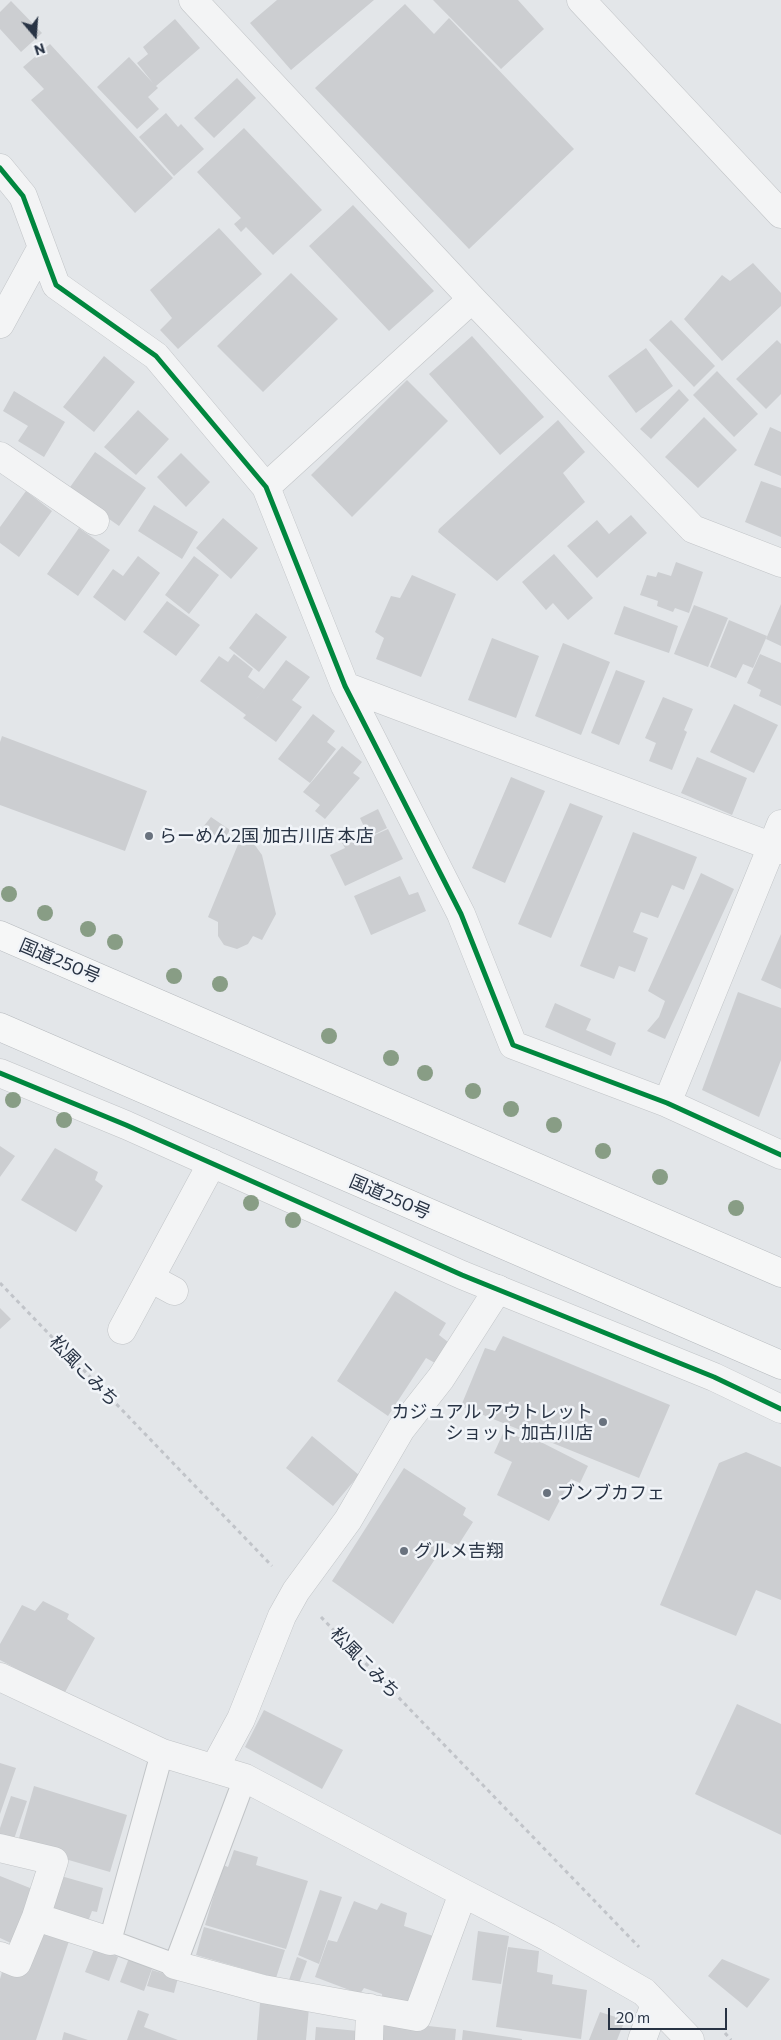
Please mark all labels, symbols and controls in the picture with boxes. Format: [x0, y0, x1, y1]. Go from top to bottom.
north arrow [10, 10, 60, 60]
text: N [32, 40, 47, 59]
place label: らーめん2国 加古川店 本店 [159, 825, 374, 847]
marker: らーめん2国 加古川店 本店 [143, 830, 155, 842]
street label: 国道250号 [16, 934, 104, 988]
street label: 国道250号 [346, 1170, 434, 1224]
street label: 松風こみち [45, 1331, 123, 1411]
place label: カジュアル アウトレット ショット 加古川店 [392, 1401, 593, 1444]
marker: カジュアル アウトレット ショット 加古川店 [597, 1416, 609, 1428]
place label: ブンブカフェ [557, 1482, 665, 1504]
marker: ブンブカフェ [541, 1487, 553, 1499]
place label: グルメ吉翔 [414, 1540, 504, 1562]
marker: グルメ吉翔 [398, 1545, 410, 1557]
street label: 松風こみち [326, 1623, 404, 1703]
scale bar [611, 1998, 730, 2030]
text: 20 m [616, 2008, 650, 2026]

